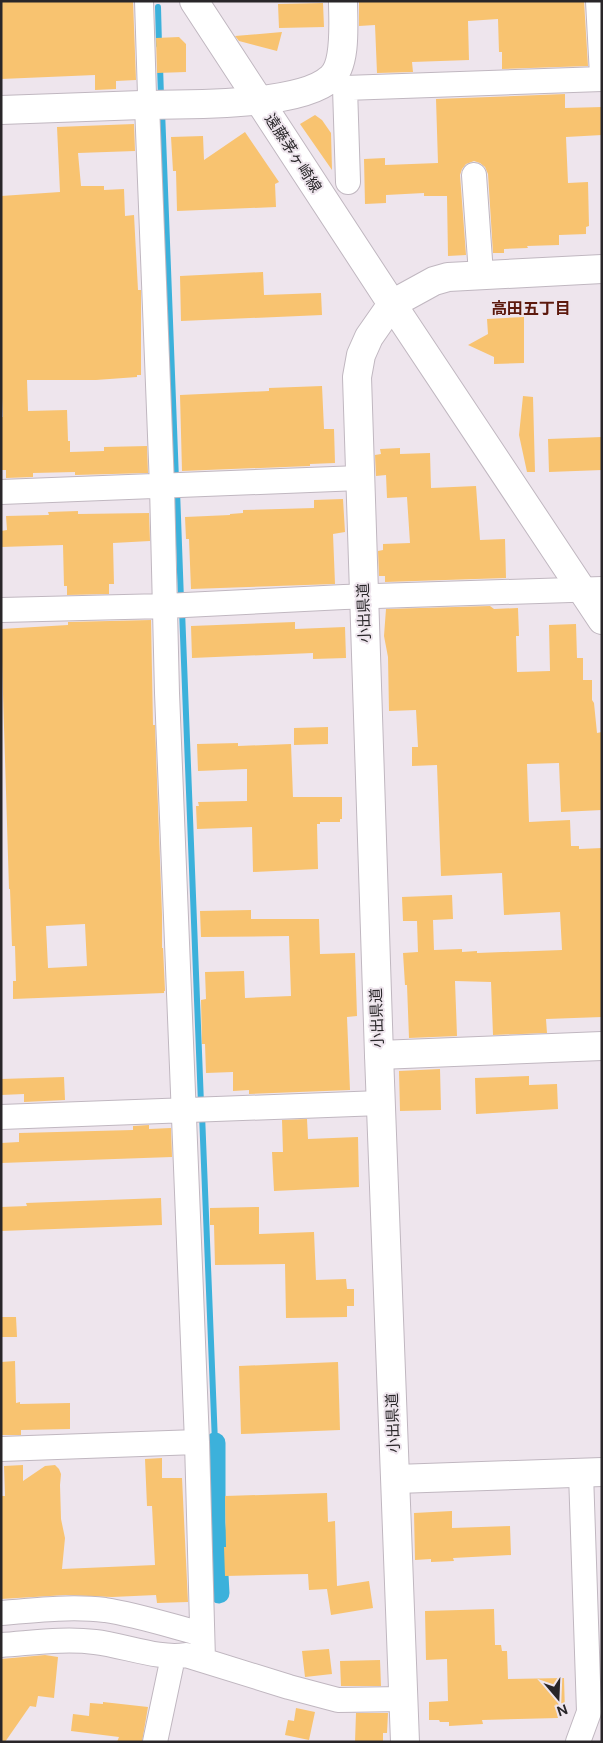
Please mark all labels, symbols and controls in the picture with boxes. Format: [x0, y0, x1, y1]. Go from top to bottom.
street label: 遠藤茅ヶ崎線 [260, 110, 326, 196]
district label: 高田五丁目 [491, 298, 571, 319]
street label: 小出県道 [353, 583, 375, 643]
street label: 小出県道 [366, 988, 388, 1048]
street label: 小出県道 [382, 1393, 404, 1453]
north arrow [533, 1673, 583, 1723]
text: N [554, 1700, 570, 1720]

